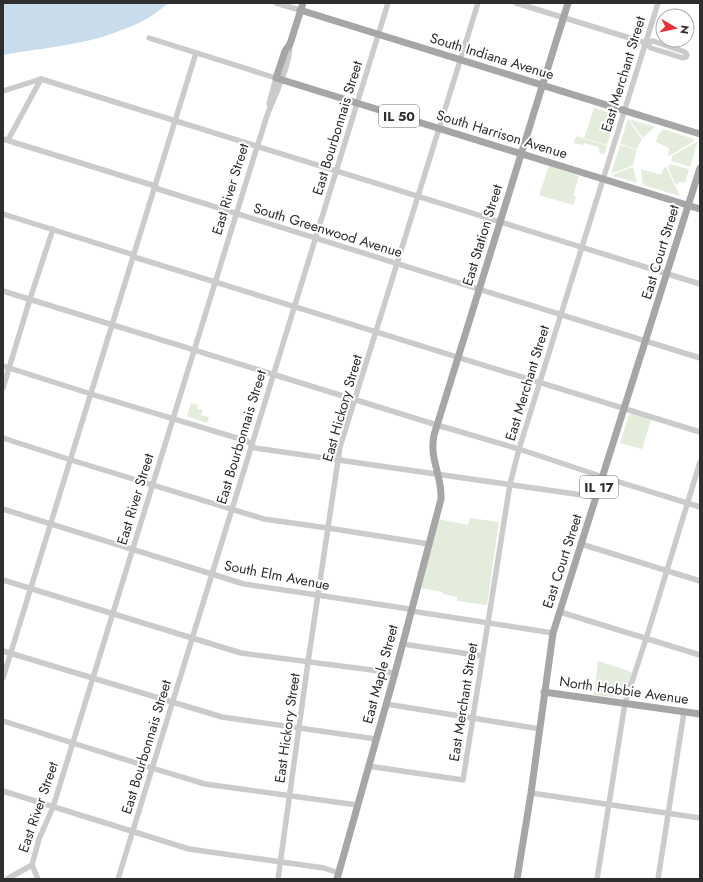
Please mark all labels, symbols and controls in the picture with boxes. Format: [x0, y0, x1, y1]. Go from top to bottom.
north arrow [655, 8, 695, 48]
street label: East Merchant Street [596, 13, 650, 134]
text: N [676, 24, 693, 35]
street label: South Indiana Avenue [428, 28, 556, 84]
street label: East Bourbonnais Street [307, 58, 367, 197]
road number: IL 50 [379, 105, 419, 127]
street label: South Harrison Avenue [434, 105, 570, 163]
street label: East River Street [207, 140, 254, 237]
street label: East Station Street [457, 181, 507, 288]
street label: South Greenwood Avenue [251, 198, 405, 262]
street label: East Court Street [636, 202, 684, 302]
street label: East Merchant Street [500, 322, 554, 443]
street label: East Hickory Street [317, 351, 367, 464]
street label: East Bourbonnais Street [211, 367, 271, 506]
street label: East River Street [112, 450, 159, 547]
road number: IL 17 [580, 476, 618, 498]
street label: East Court Street [537, 511, 587, 611]
street label: South Elm Avenue [222, 555, 332, 595]
street label: East Maple Street [357, 622, 403, 726]
street label: East Merchant Street [444, 641, 482, 763]
street label: East Hickory Street [269, 671, 305, 784]
street label: North Hobbie Avenue [558, 671, 690, 709]
street label: East Bourbonnais Street [116, 677, 176, 816]
street label: East River Street [13, 758, 63, 855]

